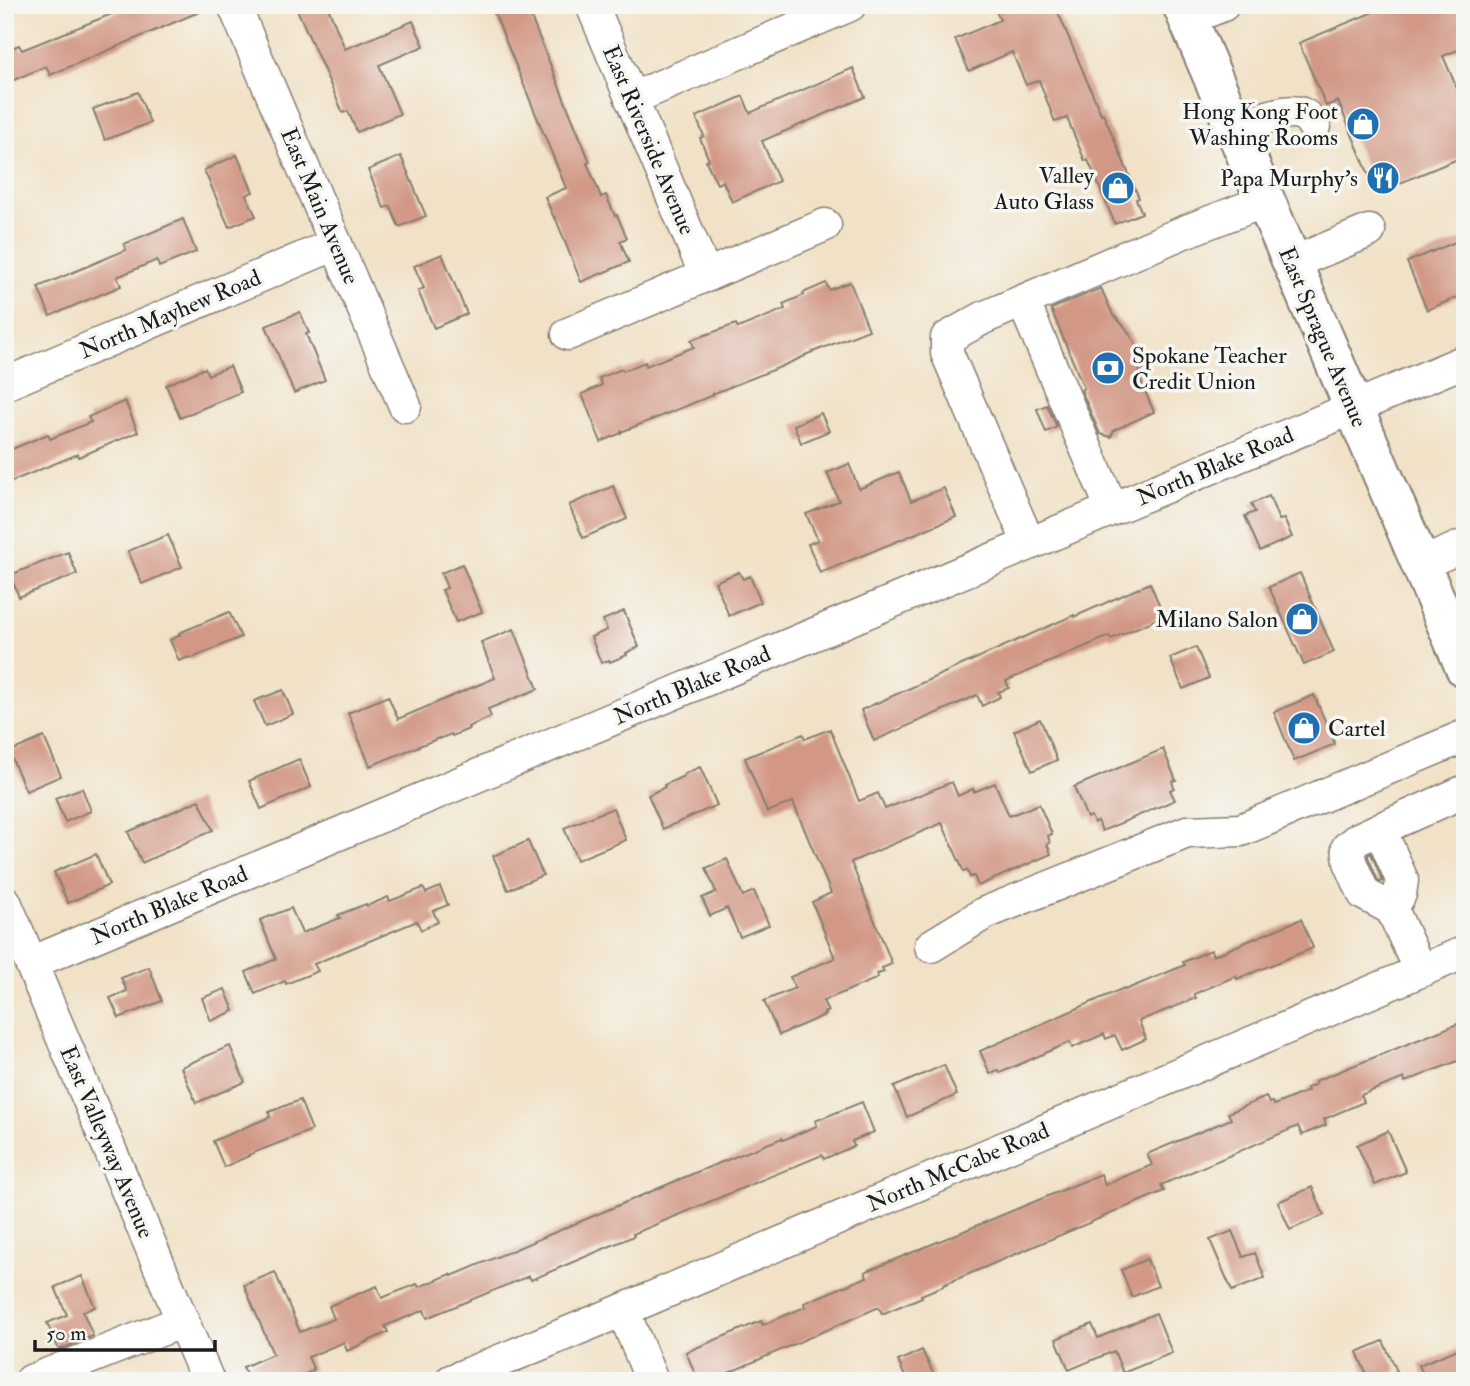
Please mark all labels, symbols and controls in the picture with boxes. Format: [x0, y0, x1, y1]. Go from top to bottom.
street label: East Riverside Avenue [596, 41, 702, 239]
place label: Hong Kong Foot Washing Rooms [1182, 97, 1338, 152]
shop icon: Hong Kong Foot Washing Rooms [1344, 105, 1382, 143]
street label: East Main Avenue [274, 123, 366, 289]
restaurant icon: Papa Murphy's [1364, 159, 1402, 197]
place label: Valley Auto Glass [993, 161, 1095, 216]
place label: Papa Murphy's [1220, 164, 1358, 194]
shop icon: Valley Auto Glass [1099, 169, 1137, 207]
street label: East Sprague Avenue [1271, 242, 1374, 432]
street label: North Mayhew Road [75, 263, 265, 365]
place label: Spokane Teacher Credit Union [1132, 341, 1287, 396]
bank icon: Spokane Teacher Credit Union [1089, 349, 1127, 387]
street label: North Blake Road [1132, 420, 1298, 512]
shop icon: Milano Salon [1283, 600, 1321, 638]
place label: Milano Salon [1156, 605, 1278, 634]
street label: North Blake Road [609, 639, 775, 731]
shop icon: Cartel [1285, 709, 1323, 747]
place label: Cartel [1328, 714, 1386, 743]
street label: North Blake Road [86, 859, 252, 951]
street label: East Valleyway Avenue [53, 1041, 161, 1243]
street label: North McCabe Road [862, 1116, 1054, 1218]
scale bar [35, 1309, 215, 1353]
text: 50 m [46, 1320, 87, 1347]

